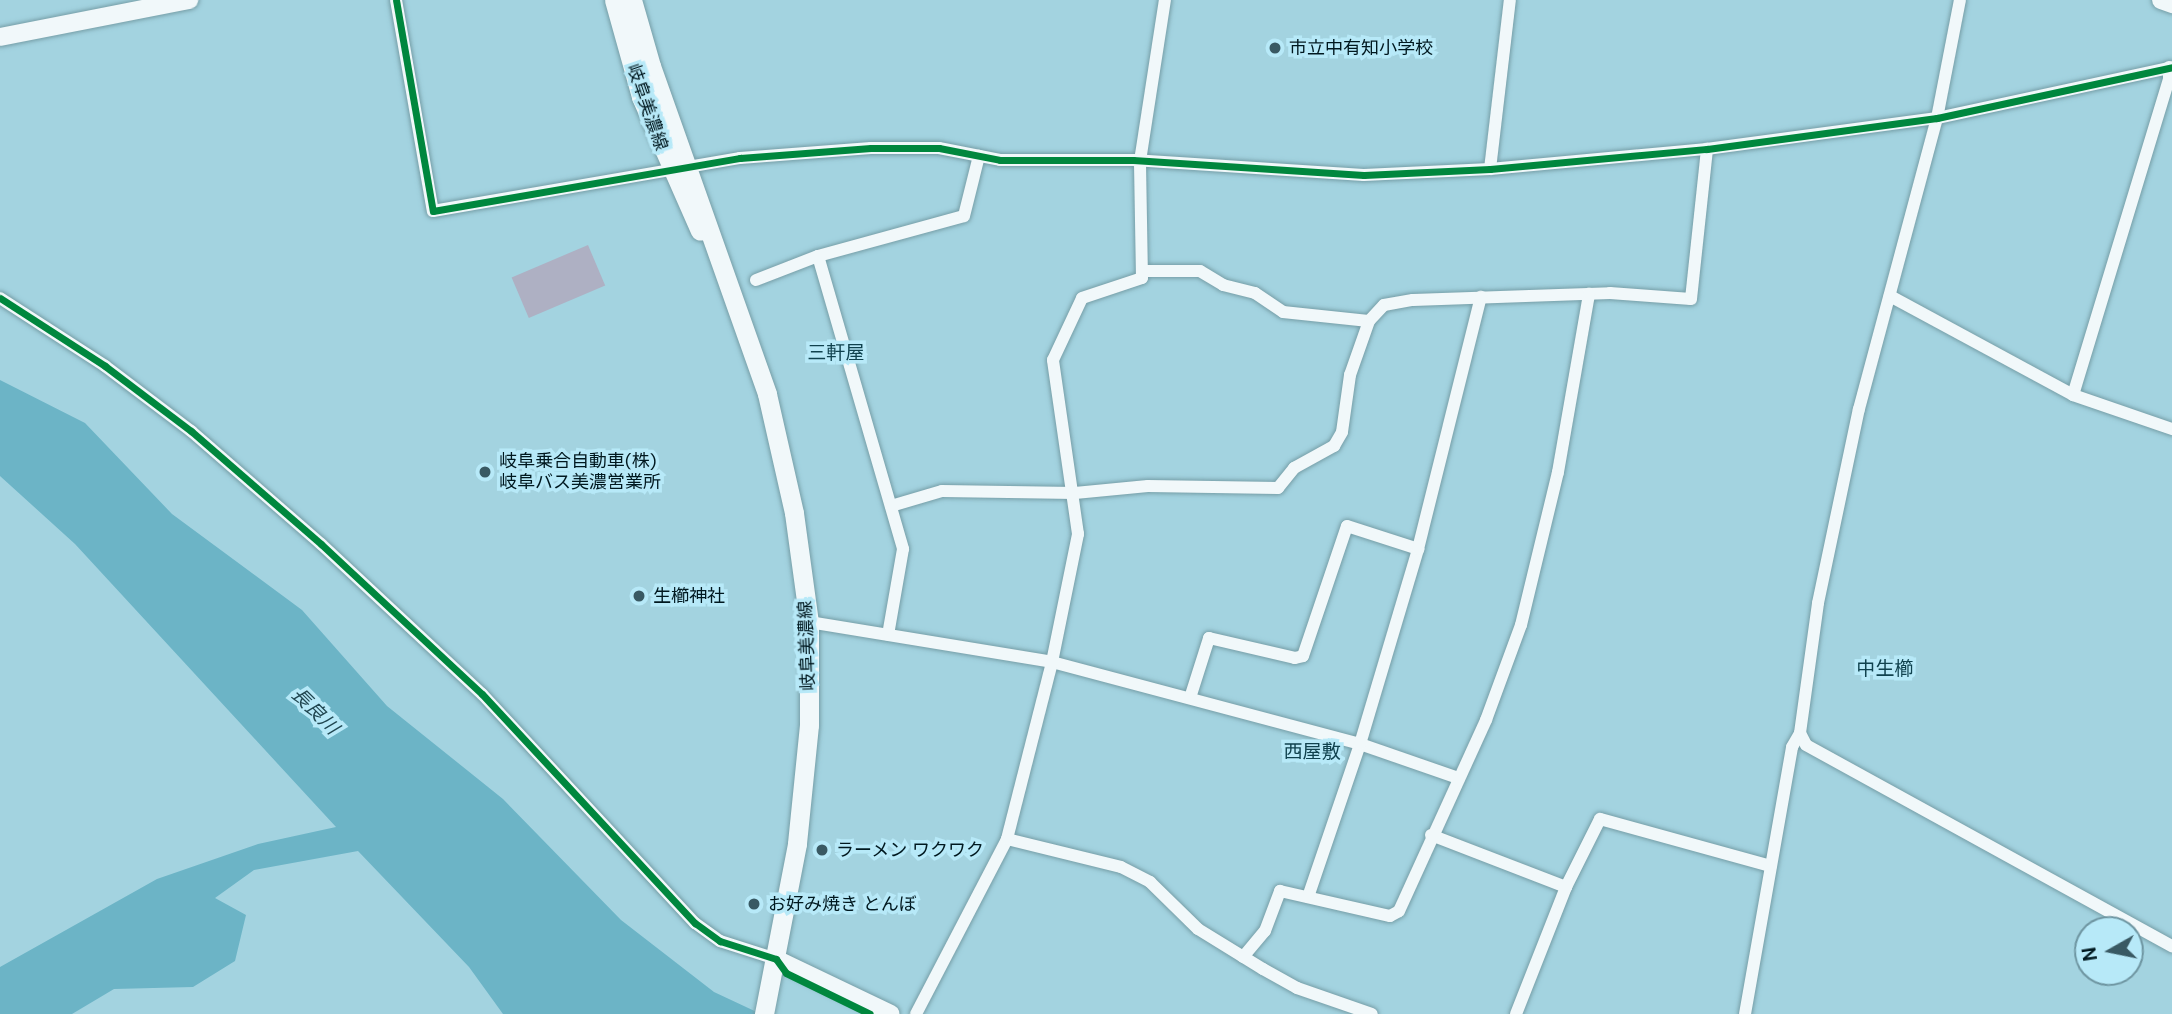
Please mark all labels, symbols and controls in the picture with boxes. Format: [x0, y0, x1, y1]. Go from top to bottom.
place label: 市立中有知小学校 [1289, 37, 1433, 59]
marker: 市立中有知小学校 [1267, 40, 1283, 56]
street label: 岐阜美濃線 [622, 61, 672, 153]
district label: 三軒屋 [808, 342, 864, 364]
place label: 岐阜乗合自動車(株) 岐阜バス美濃営業所 [499, 451, 661, 494]
marker: 岐阜乗合自動車(株) 岐阜バス美濃営業所 [477, 464, 493, 480]
place label: 生櫛神社 [653, 585, 725, 607]
marker: 生櫛神社 [631, 588, 647, 604]
street label: 岐阜美濃線 [795, 601, 819, 691]
district label: 中生櫛 [1857, 658, 1913, 680]
water label: 長良川 [287, 683, 343, 739]
district label: 西屋敷 [1284, 741, 1340, 763]
place label: ラーメン ワクワク [836, 839, 985, 861]
marker: ラーメン ワクワク [814, 842, 830, 858]
place label: お好み焼き とんぼ [768, 893, 917, 915]
marker: お好み焼き とんぼ [746, 896, 762, 912]
north arrow [2074, 916, 2144, 986]
text: N [2076, 945, 2103, 963]

